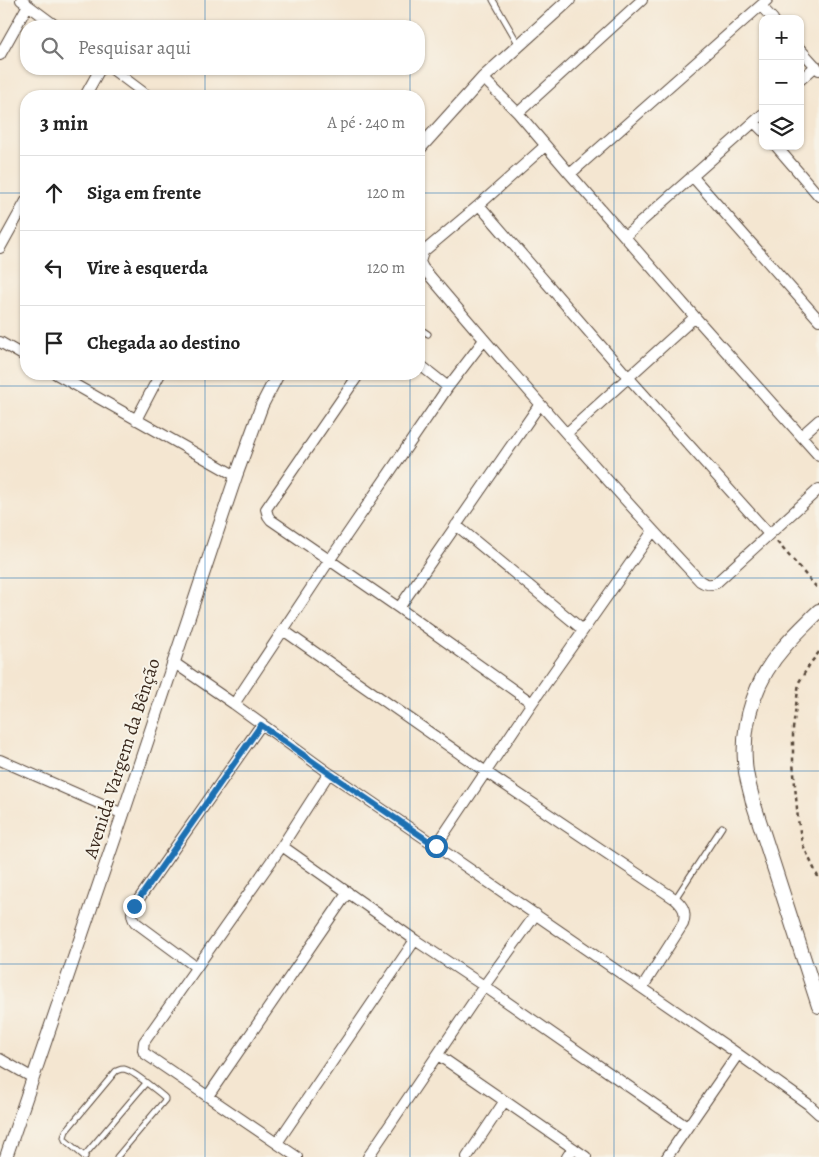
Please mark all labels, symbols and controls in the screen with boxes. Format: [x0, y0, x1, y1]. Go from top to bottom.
map controls [759, 15, 804, 150]
button: + [759, 15, 804, 60]
search box [20, 20, 425, 75]
icon: search [38, 34, 66, 62]
text: Pesquisar aqui [78, 35, 191, 61]
button: − [759, 60, 804, 105]
button: layers [759, 105, 804, 150]
text: 3 min [40, 109, 88, 137]
text: A pé · 240 m [328, 112, 405, 134]
icon: ahead [40, 179, 68, 207]
text: Siga em frente [87, 180, 201, 206]
text: 120 m [367, 182, 405, 204]
icon: left [40, 254, 68, 282]
text: Vire à esquerda [87, 255, 208, 281]
text: 120 m [367, 257, 405, 279]
icon: arrive [40, 329, 68, 357]
text: Chegada ao destino [87, 330, 240, 356]
street label: Avenida Vargem da Bênção [77, 655, 167, 863]
route start [425, 835, 448, 858]
route end [123, 895, 146, 918]

